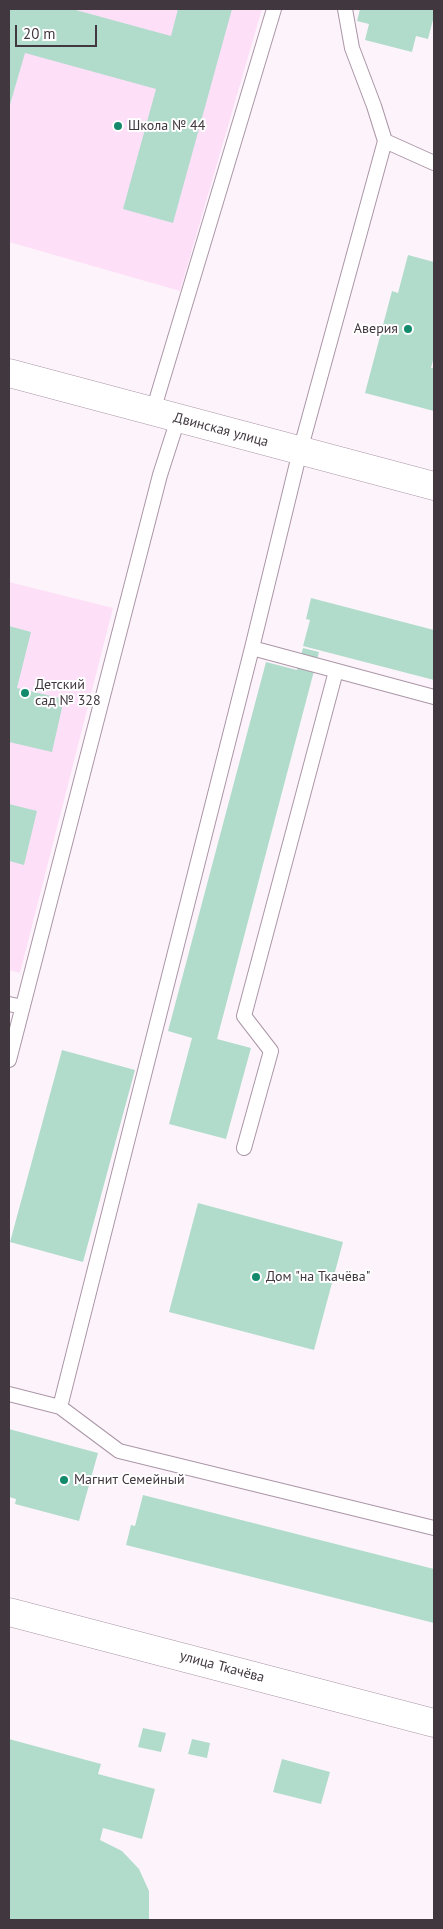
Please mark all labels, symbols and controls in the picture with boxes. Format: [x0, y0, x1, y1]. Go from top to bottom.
scale bar [18, 15, 100, 47]
text: 20 m [23, 24, 56, 43]
place label: Школа № 44 [128, 118, 205, 134]
marker: Школа № 44 [112, 120, 124, 132]
place label: Аверия [354, 321, 398, 337]
marker: Аверия [402, 323, 414, 335]
street label: Двинская улица [172, 409, 270, 451]
place label: Детский сад № 328 [35, 677, 101, 710]
marker: Детский сад № 328 [19, 687, 31, 699]
place label: Дом "на Ткачёва" [266, 1269, 370, 1285]
marker: Дом "на Ткачёва" [250, 1271, 262, 1283]
place label: Магнит Семейный [74, 1472, 185, 1488]
marker: Магнит Семейный [58, 1474, 70, 1486]
street label: улица Ткачёва [178, 1648, 266, 1686]

